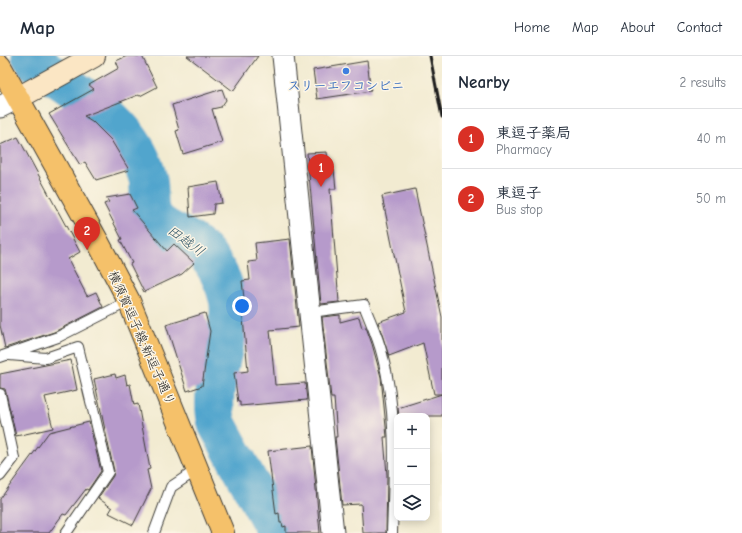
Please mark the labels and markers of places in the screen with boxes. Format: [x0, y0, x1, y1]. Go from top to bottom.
marker: スリーエフコンビニ [341, 66, 351, 76]
place label: スリーエフコンビニ [287, 78, 405, 93]
pin: 1 [308, 154, 334, 187]
pin: 2 [74, 217, 100, 250]

